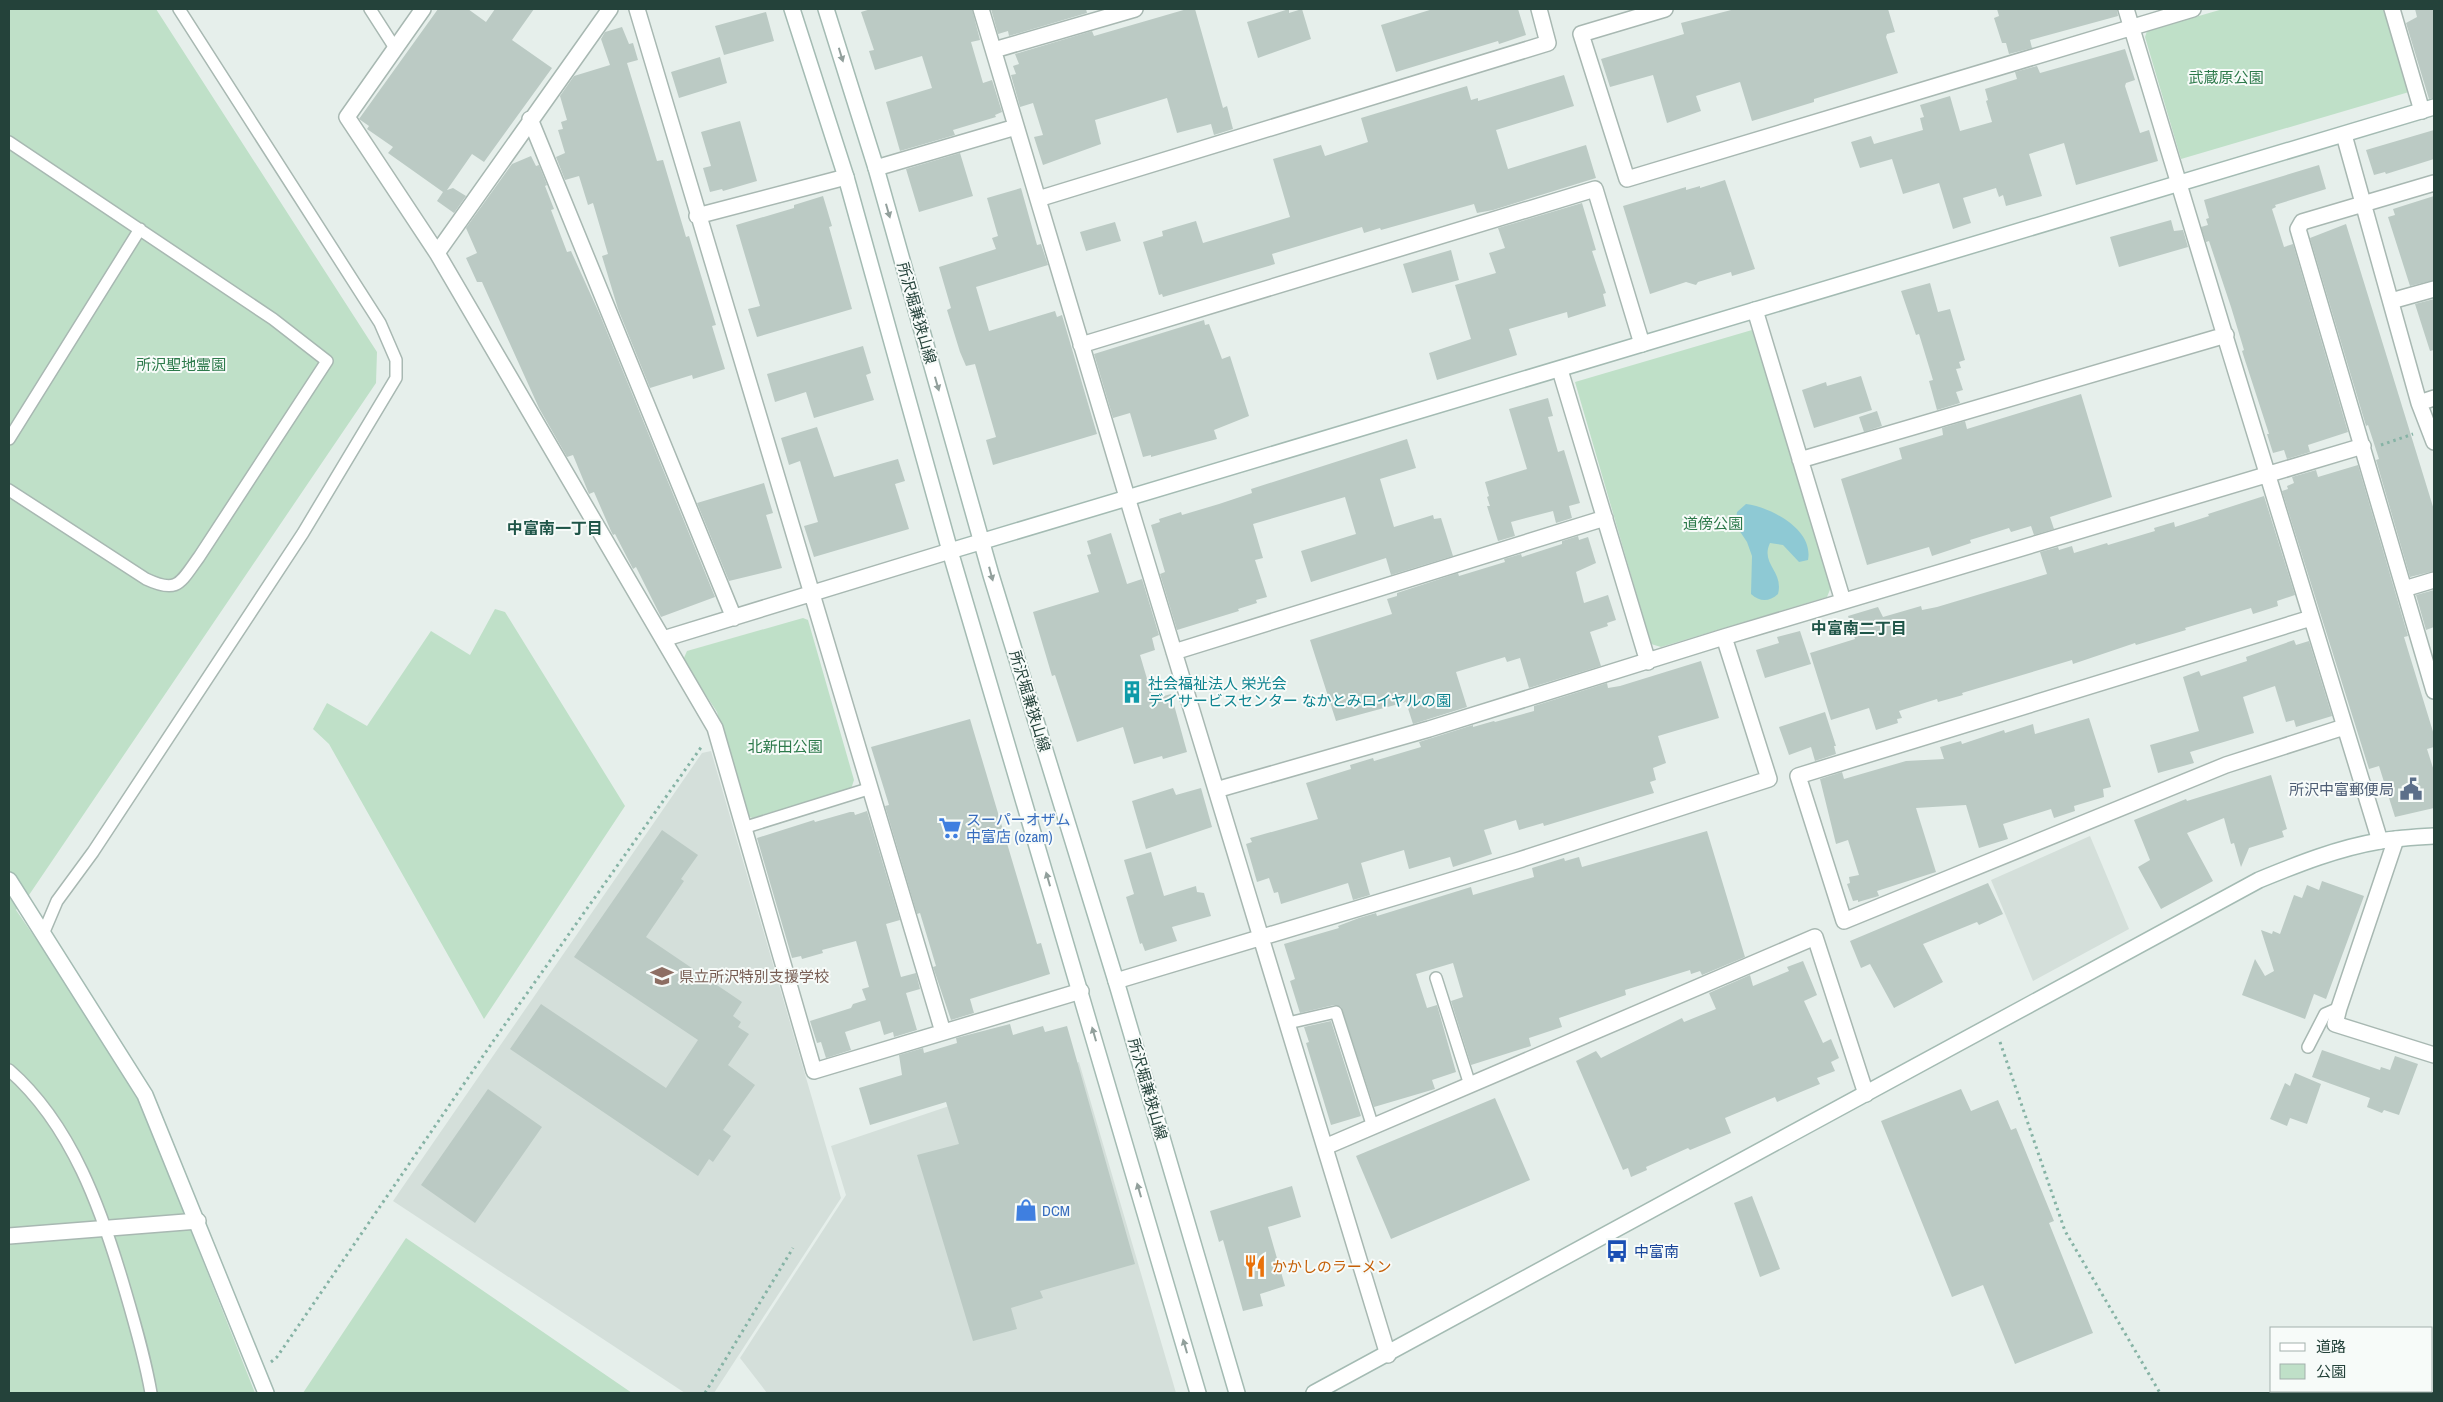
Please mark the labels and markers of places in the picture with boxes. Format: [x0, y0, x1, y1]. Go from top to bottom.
place label: 社会福祉法人 栄光会 デイサービスセンター なかとみロイヤルの園 [1148, 673, 1451, 711]
building icon: 社会福祉法人 栄光会 デイサービスセンター なかとみロイヤルの園 [1119, 679, 1145, 705]
public building icon: 所沢中富郵便局 [2398, 776, 2424, 802]
place label: 所沢中富郵便局 [2289, 779, 2394, 800]
place label: スーパーオザム 中富店 (ozam) [966, 809, 1071, 847]
supermarket icon: スーパーオザム 中富店 (ozam) [937, 815, 963, 841]
school or university icon: 県立所沢特別支援学校 [649, 963, 675, 989]
place label: 県立所沢特別支援学校 [679, 966, 829, 987]
shop icon: DCM [1013, 1197, 1039, 1223]
place label: DCM [1042, 1200, 1070, 1221]
bus stop icon: 中富南 [1604, 1238, 1630, 1264]
place label: 中富南 [1634, 1241, 1679, 1262]
restaurant icon: かかしのラーメン [1242, 1253, 1268, 1279]
place label: かかしのラーメン [1272, 1256, 1391, 1277]

